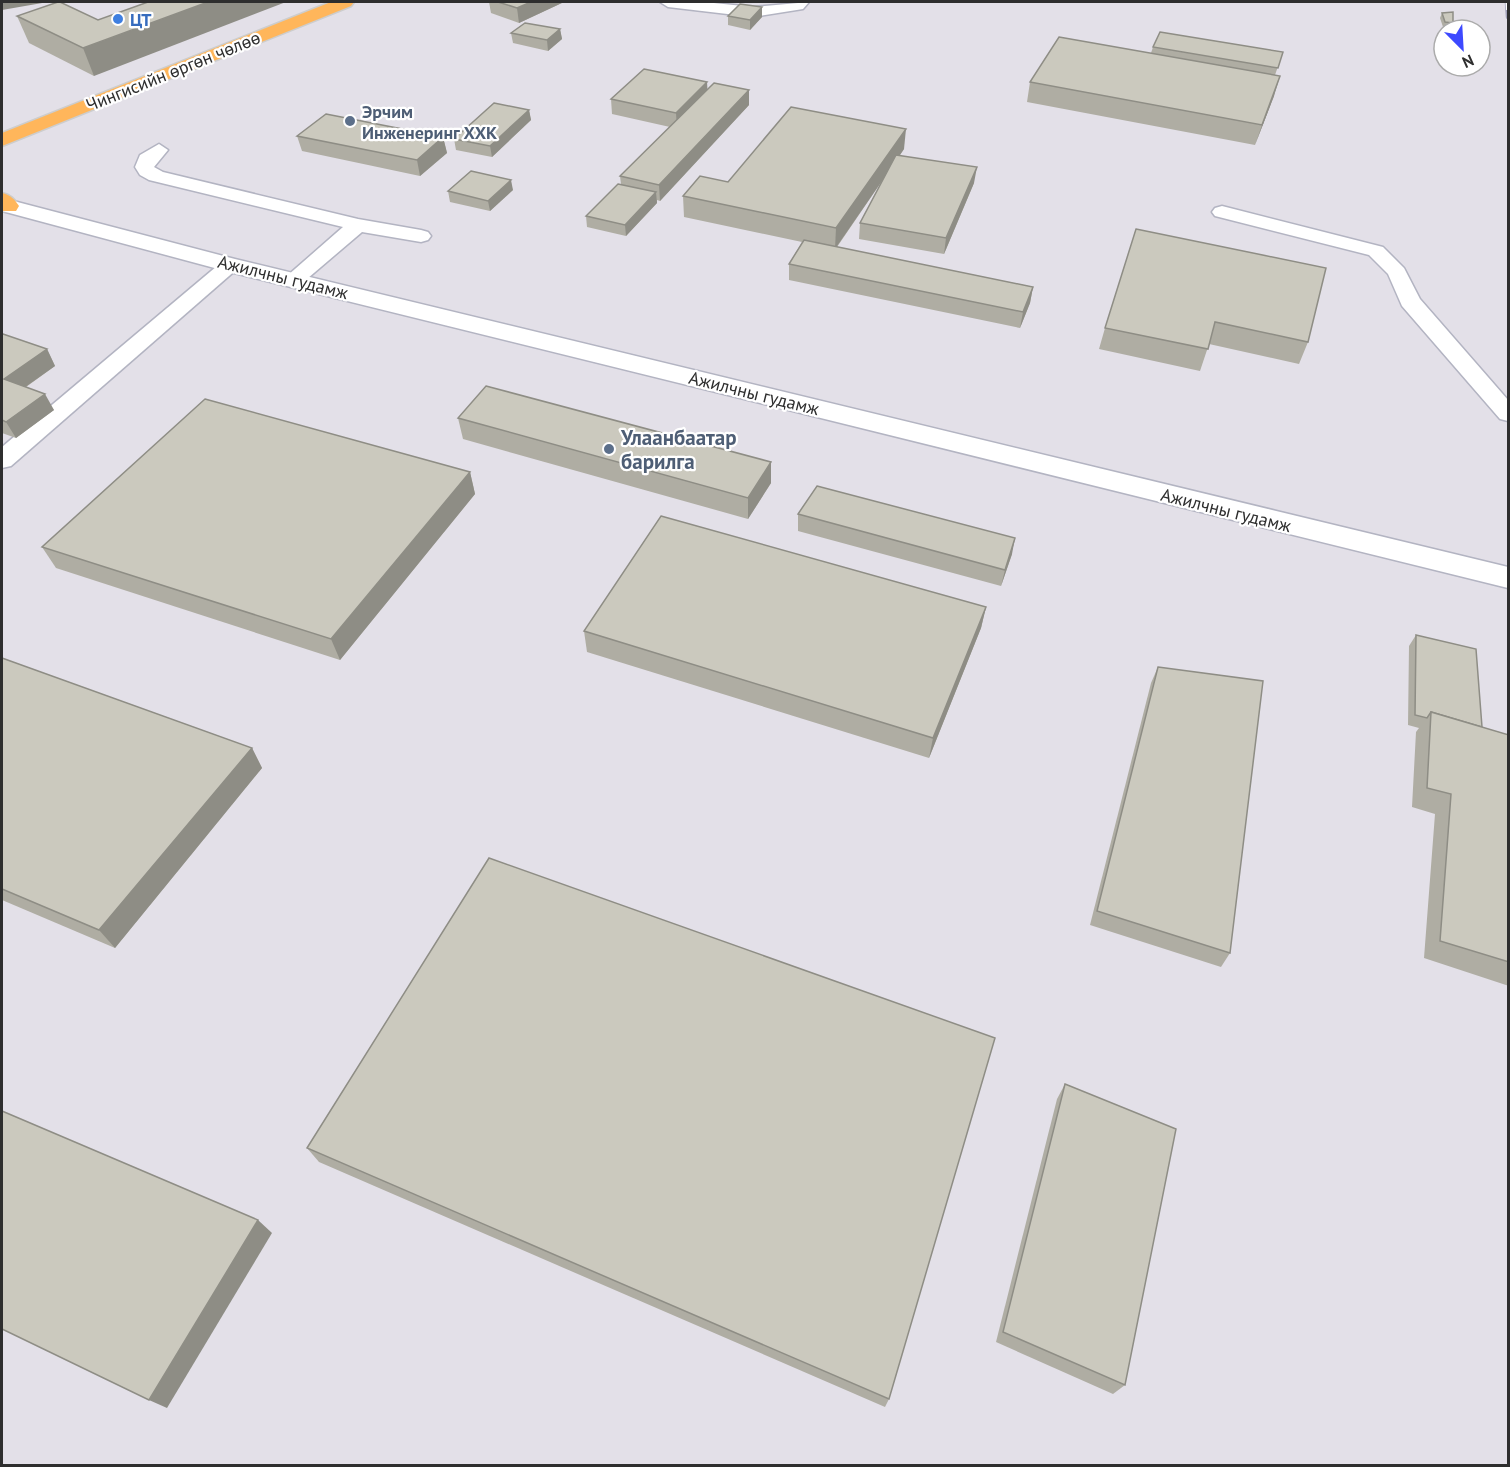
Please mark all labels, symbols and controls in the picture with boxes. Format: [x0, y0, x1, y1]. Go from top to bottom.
place label: ЦТ [130, 8, 152, 31]
marker: ЦТ [111, 12, 125, 26]
north arrow [1432, 18, 1492, 78]
street label: Чингисийн өргөн чөлөө [83, 26, 263, 116]
text: N [1459, 50, 1477, 73]
place label: Эрчим Инженеринг ХХК [362, 100, 497, 144]
marker: Эрчим Инженеринг ХХК [343, 114, 357, 128]
street label: Ажилчны гудамж [215, 250, 351, 304]
street label: Ажилчны гудамж [686, 366, 822, 420]
place label: Улаанбаатар барилга [620, 424, 737, 475]
marker: Улаанбаатар барилга [602, 442, 616, 456]
street label: Ажилчны гудамж [1158, 483, 1294, 537]

